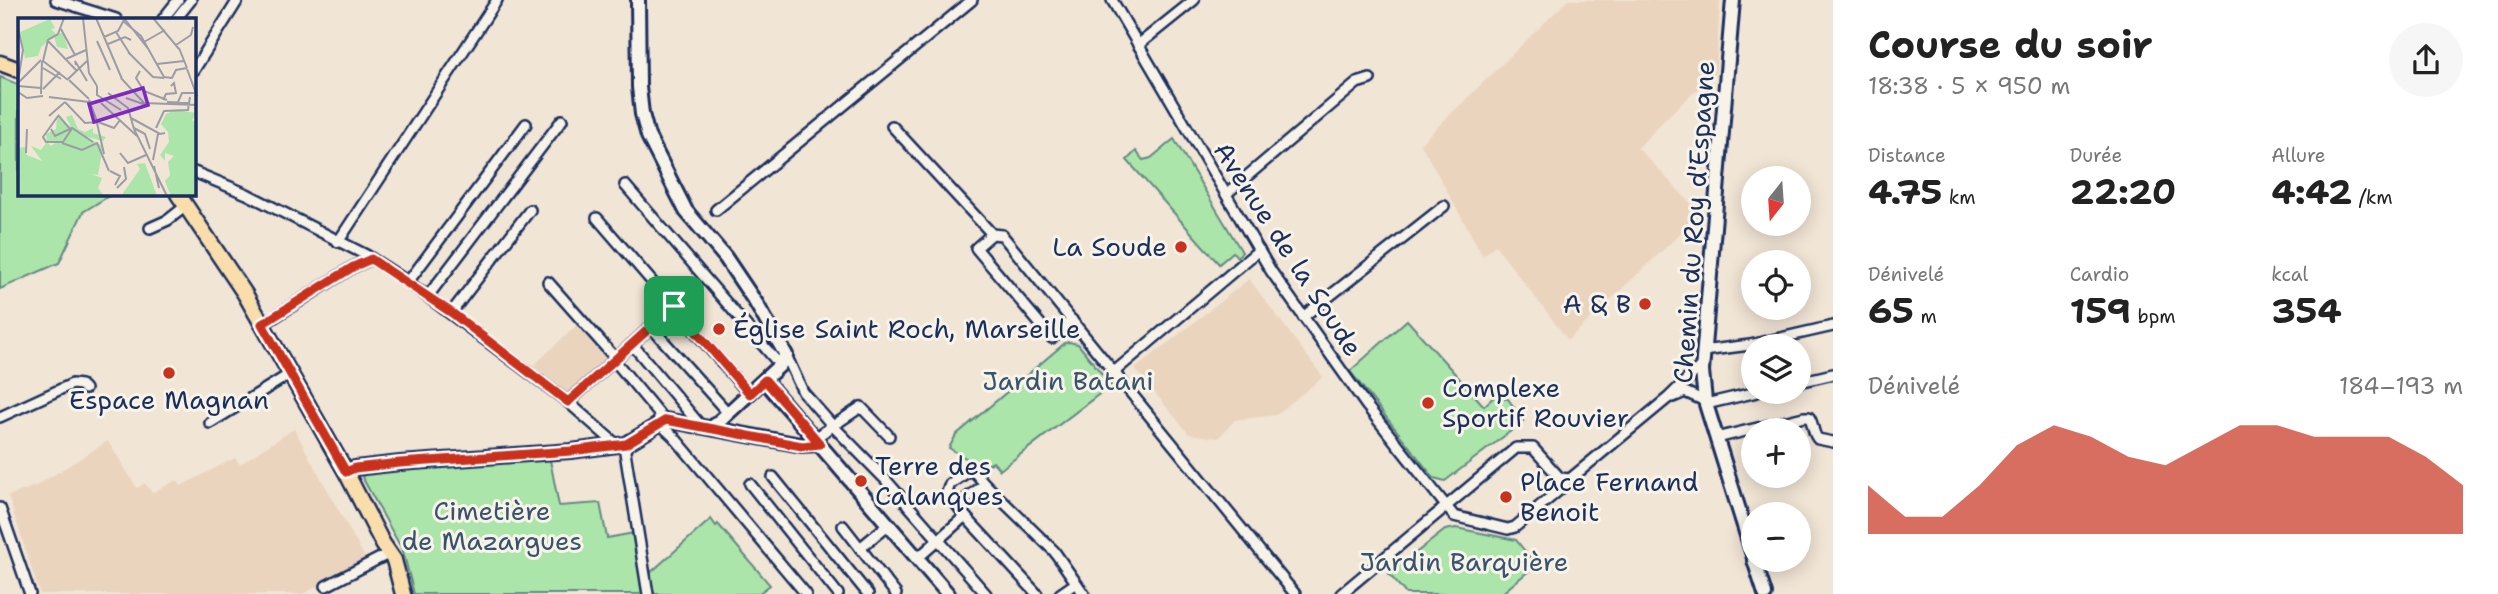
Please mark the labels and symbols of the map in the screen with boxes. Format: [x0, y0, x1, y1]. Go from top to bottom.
inset map [18, 18, 196, 196]
street label: Chemin du Roy d'Espagne [1665, 59, 1722, 384]
street label: Avenue de la Soude [1206, 135, 1371, 363]
north arrow [1741, 166, 1811, 236]
place label: La Soude [1052, 229, 1167, 264]
marker: La Soude [1173, 239, 1189, 255]
pin [644, 276, 704, 336]
place label: A & B [1563, 286, 1631, 321]
marker: A & B [1637, 296, 1653, 312]
place label: Église Saint Roch, Marseille [733, 311, 1081, 346]
marker: Église Saint Roch, Marseille [711, 321, 727, 337]
park label: Jardin Batani [982, 363, 1154, 398]
marker: Espace Magnan [161, 365, 177, 381]
place label: Complexe Sportif Rouvier [1442, 370, 1629, 435]
place label: Espace Magnan [69, 382, 269, 417]
marker: Complexe Sportif Rouvier [1420, 395, 1436, 411]
place label: Terre des Calanques [875, 448, 1004, 513]
place label: Place Fernand Benoit [1520, 464, 1698, 529]
marker: Terre des Calanques [853, 473, 869, 489]
marker: Place Fernand Benoit [1498, 489, 1514, 505]
park label: Cimetière de Mazargues [402, 493, 582, 558]
park label: Jardin Barquière [1360, 544, 1568, 579]

